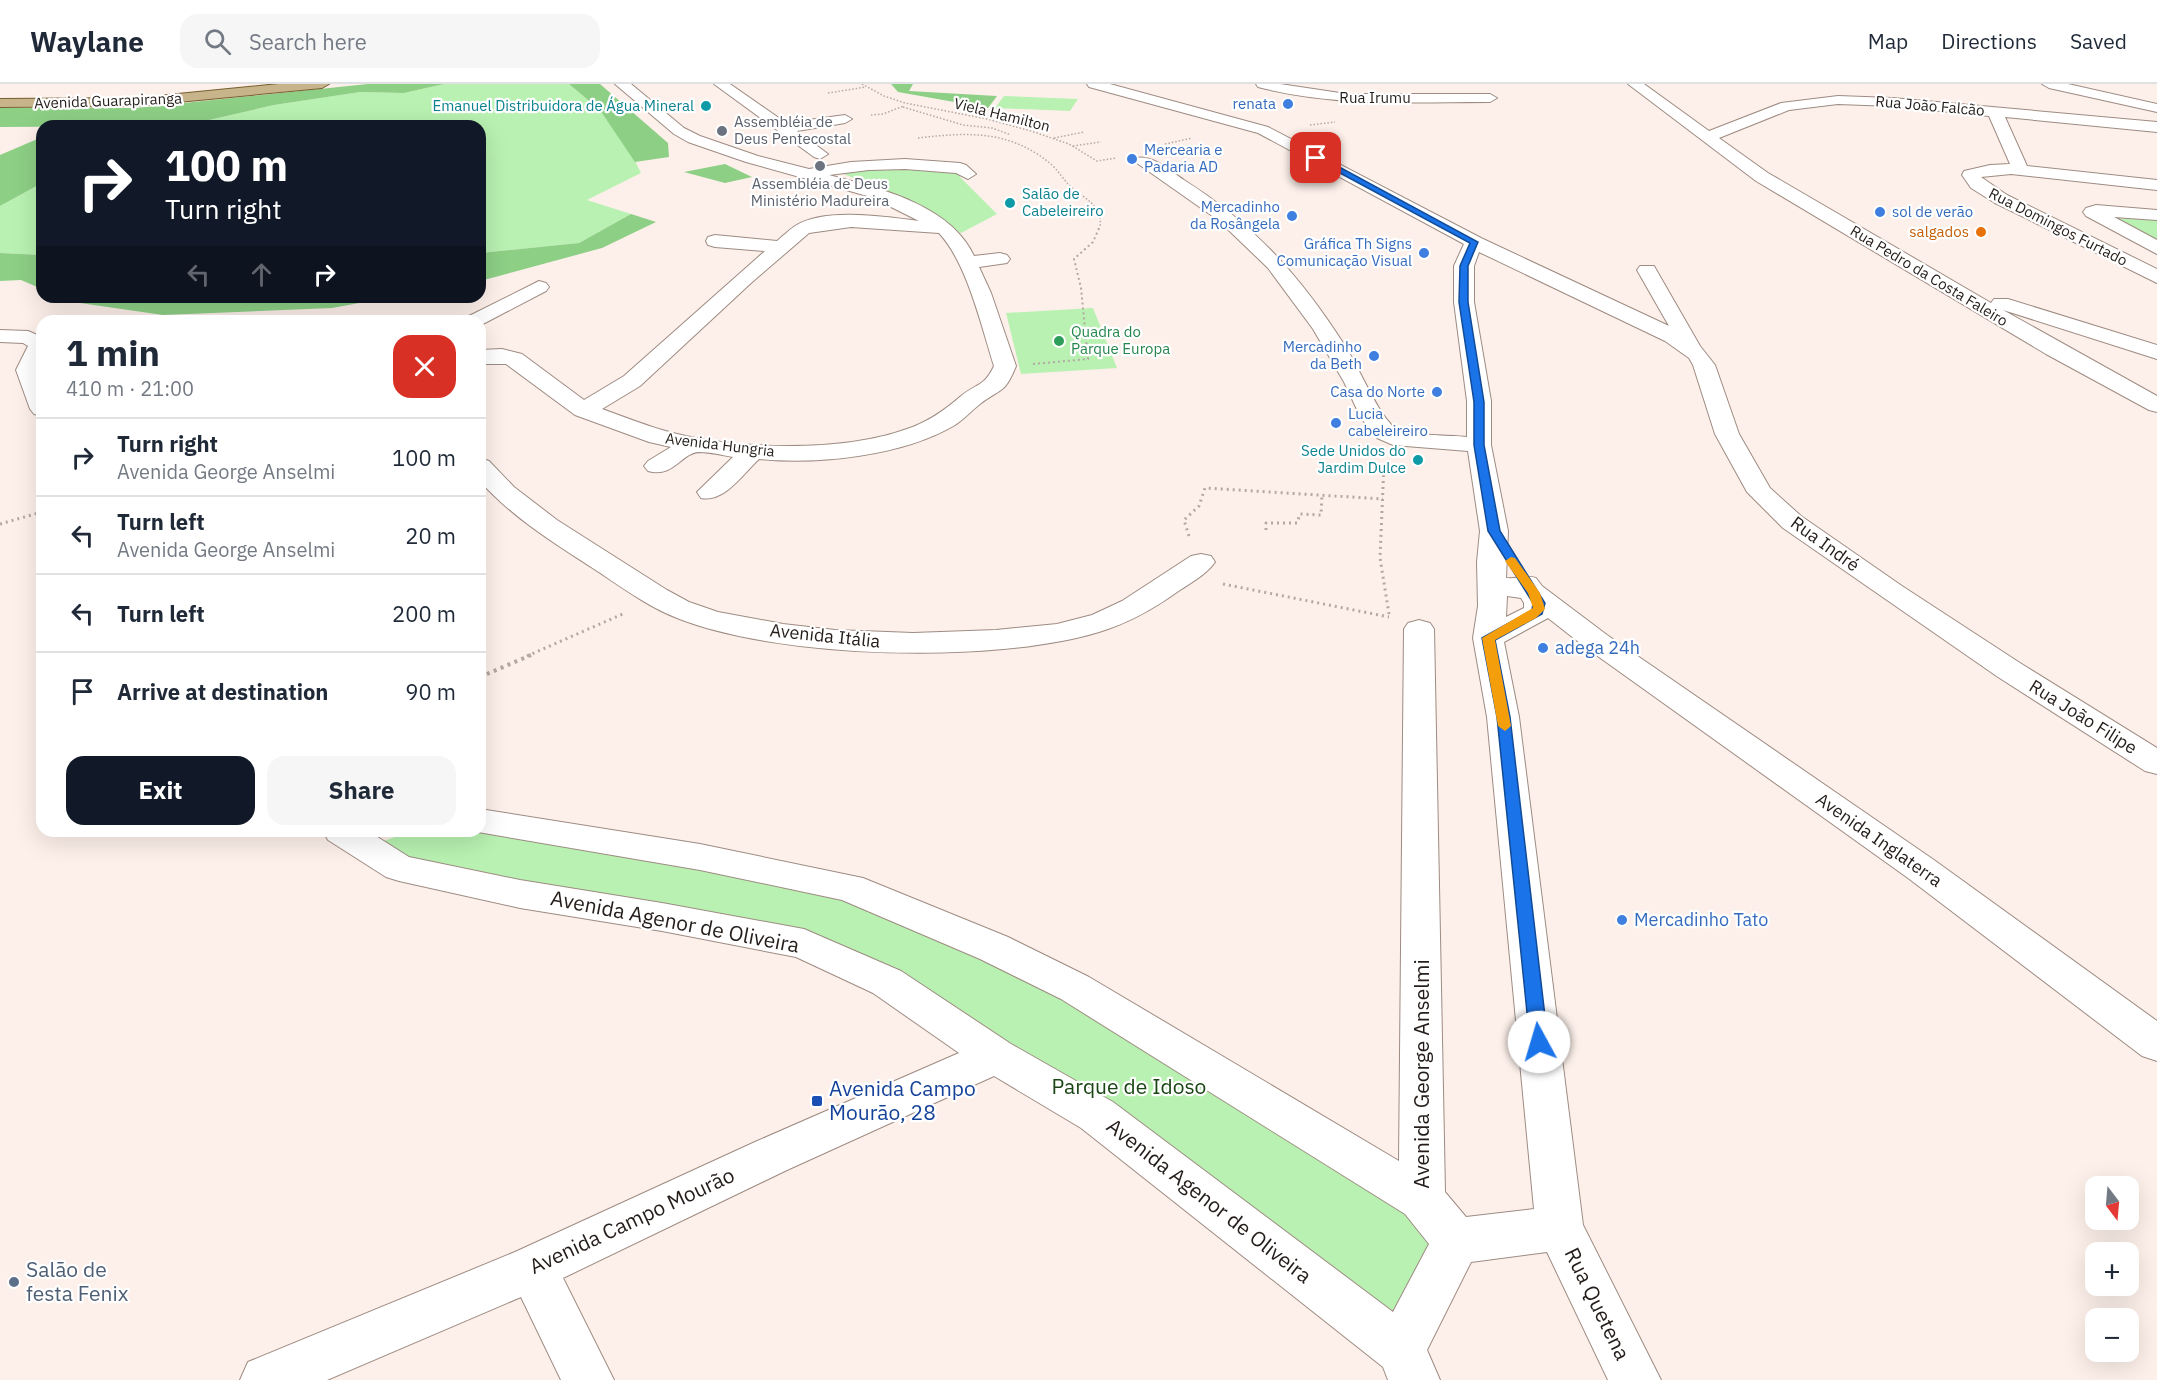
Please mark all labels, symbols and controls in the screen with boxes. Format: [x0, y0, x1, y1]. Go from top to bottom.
search box [180, 14, 600, 68]
text: Waylane [30, 23, 144, 60]
icon: search [201, 25, 234, 58]
text: Search here [249, 27, 367, 56]
text: Map [1868, 27, 1908, 55]
text: Directions [1941, 27, 2037, 55]
text: Saved [2070, 27, 2127, 55]
street label: Avenida Guarapiranga [34, 88, 182, 113]
street label: Rua Irumu [1339, 88, 1411, 107]
street label: Rua João Falcão [1875, 91, 1985, 120]
street label: Viela Hamilton [952, 93, 1052, 136]
place label: renata [1233, 94, 1276, 113]
place label: Emanuel Distribuidora de Água Mineral [432, 96, 694, 115]
marker: renata [1281, 97, 1295, 111]
marker: Emanuel Distribuidora de Água Mineral [699, 99, 713, 113]
place label: Assembléia de Deus Pentecostal [734, 112, 851, 148]
marker: Assembléia de Deus Pentecostal [715, 124, 729, 138]
pin [1290, 132, 1341, 183]
text: 100 m [165, 138, 288, 193]
place label: Mercearia e Padaria AD [1144, 140, 1223, 176]
icon: arrive [1299, 141, 1332, 174]
icon: right [66, 144, 144, 222]
marker: Mercearia e Padaria AD [1125, 152, 1139, 166]
marker: Assembléia de Deus Ministério Madureira [813, 159, 827, 173]
place label: Assembléia de Deus Ministério Madureira [751, 174, 889, 210]
street label: Rua Domingos Furtado [1986, 183, 2131, 270]
place label: Salão de Cabeleireiro [1022, 184, 1104, 220]
text: Turn right [165, 191, 282, 226]
marker: Salão de Cabeleireiro [1003, 196, 1017, 210]
place label: Mercadinho da Rosângela [1190, 197, 1280, 233]
place label: sol de verão [1892, 202, 1973, 221]
marker: sol de verão [1873, 205, 1887, 219]
marker: Mercadinho da Rosângela [1285, 209, 1299, 223]
street label: Rua Pedro da Costa Faleiro [1847, 221, 2011, 330]
place label: salgados [1909, 222, 1969, 241]
marker: salgados [1974, 225, 1988, 239]
place label: Gráfica Th Signs Comunicação Visual [1277, 234, 1412, 270]
marker: Gráfica Th Signs Comunicação Visual [1417, 246, 1431, 260]
icon: left [182, 258, 215, 291]
icon: ahead [245, 258, 278, 291]
icon: right [308, 258, 341, 291]
place label: Quadra do Parque Europa [1071, 322, 1170, 358]
text: 1 min [66, 329, 160, 376]
marker: Quadra do Parque Europa [1052, 334, 1066, 348]
button: close [393, 335, 456, 398]
place label: Mercadinho da Beth [1283, 337, 1362, 373]
marker: Mercadinho da Beth [1367, 349, 1381, 363]
text: 410 m · 21:00 [66, 375, 194, 402]
place label: Casa do Norte [1330, 382, 1425, 401]
marker: Casa do Norte [1430, 385, 1444, 399]
place label: Lucia cabeleireiro [1348, 404, 1428, 440]
marker: Lucia cabeleireiro [1329, 416, 1343, 430]
street label: Avenida Hungria [664, 428, 776, 461]
text: Turn right [117, 429, 218, 458]
icon: right [66, 441, 99, 474]
place label: Sede Unidos do Jardim Dulce [1301, 441, 1406, 477]
text: 100 m [392, 443, 456, 472]
marker: Sede Unidos do Jardim Dulce [1411, 453, 1425, 467]
text: Avenida George Anselmi [117, 458, 335, 485]
text: Turn left [117, 507, 205, 536]
street label: Rua Indré [1786, 511, 1864, 576]
icon: left [66, 519, 99, 552]
text: 20 m [405, 521, 456, 550]
text: Avenida George Anselmi [117, 536, 335, 563]
icon: left [66, 597, 99, 630]
text: Turn left [117, 599, 205, 628]
text: 200 m [392, 599, 456, 628]
street label: Avenida Itália [769, 618, 882, 653]
place label: adega 24h [1555, 636, 1640, 659]
marker: adega 24h [1536, 641, 1550, 655]
street label: Rua João Filipe [2025, 674, 2142, 759]
icon: arrive [66, 675, 99, 708]
text: Arrive at destination [117, 677, 328, 706]
text: 90 m [405, 677, 456, 706]
button: Exit [66, 756, 255, 825]
button: Share [267, 756, 456, 825]
street label: Avenida Inglaterra [1812, 787, 1947, 892]
street label: Avenida Agenor de Oliveira [548, 883, 802, 959]
place label: Mercadinho Tato [1634, 908, 1768, 931]
marker: Mercadinho Tato [1615, 913, 1629, 927]
street label: Avenida George Anselmi [1407, 959, 1435, 1189]
position arrow [1507, 1010, 1571, 1074]
park label: Parque de Idoso [1052, 1072, 1206, 1100]
place label: Avenida Campo Mourão, 28 [829, 1074, 976, 1126]
marker: Avenida Campo Mourão, 28 [810, 1094, 824, 1108]
street label: Avenida Agenor de Oliveira [1101, 1111, 1318, 1289]
street label: Avenida Campo Mourão [525, 1160, 739, 1280]
north arrow [2085, 1176, 2139, 1230]
map controls [2085, 1176, 2139, 1362]
button: + [2085, 1242, 2139, 1296]
street label: Rua Quetena [1559, 1243, 1637, 1364]
place label: Salão de festa Fenix [26, 1255, 129, 1307]
marker: Salão de festa Fenix [7, 1275, 21, 1289]
button: − [2085, 1308, 2139, 1362]

